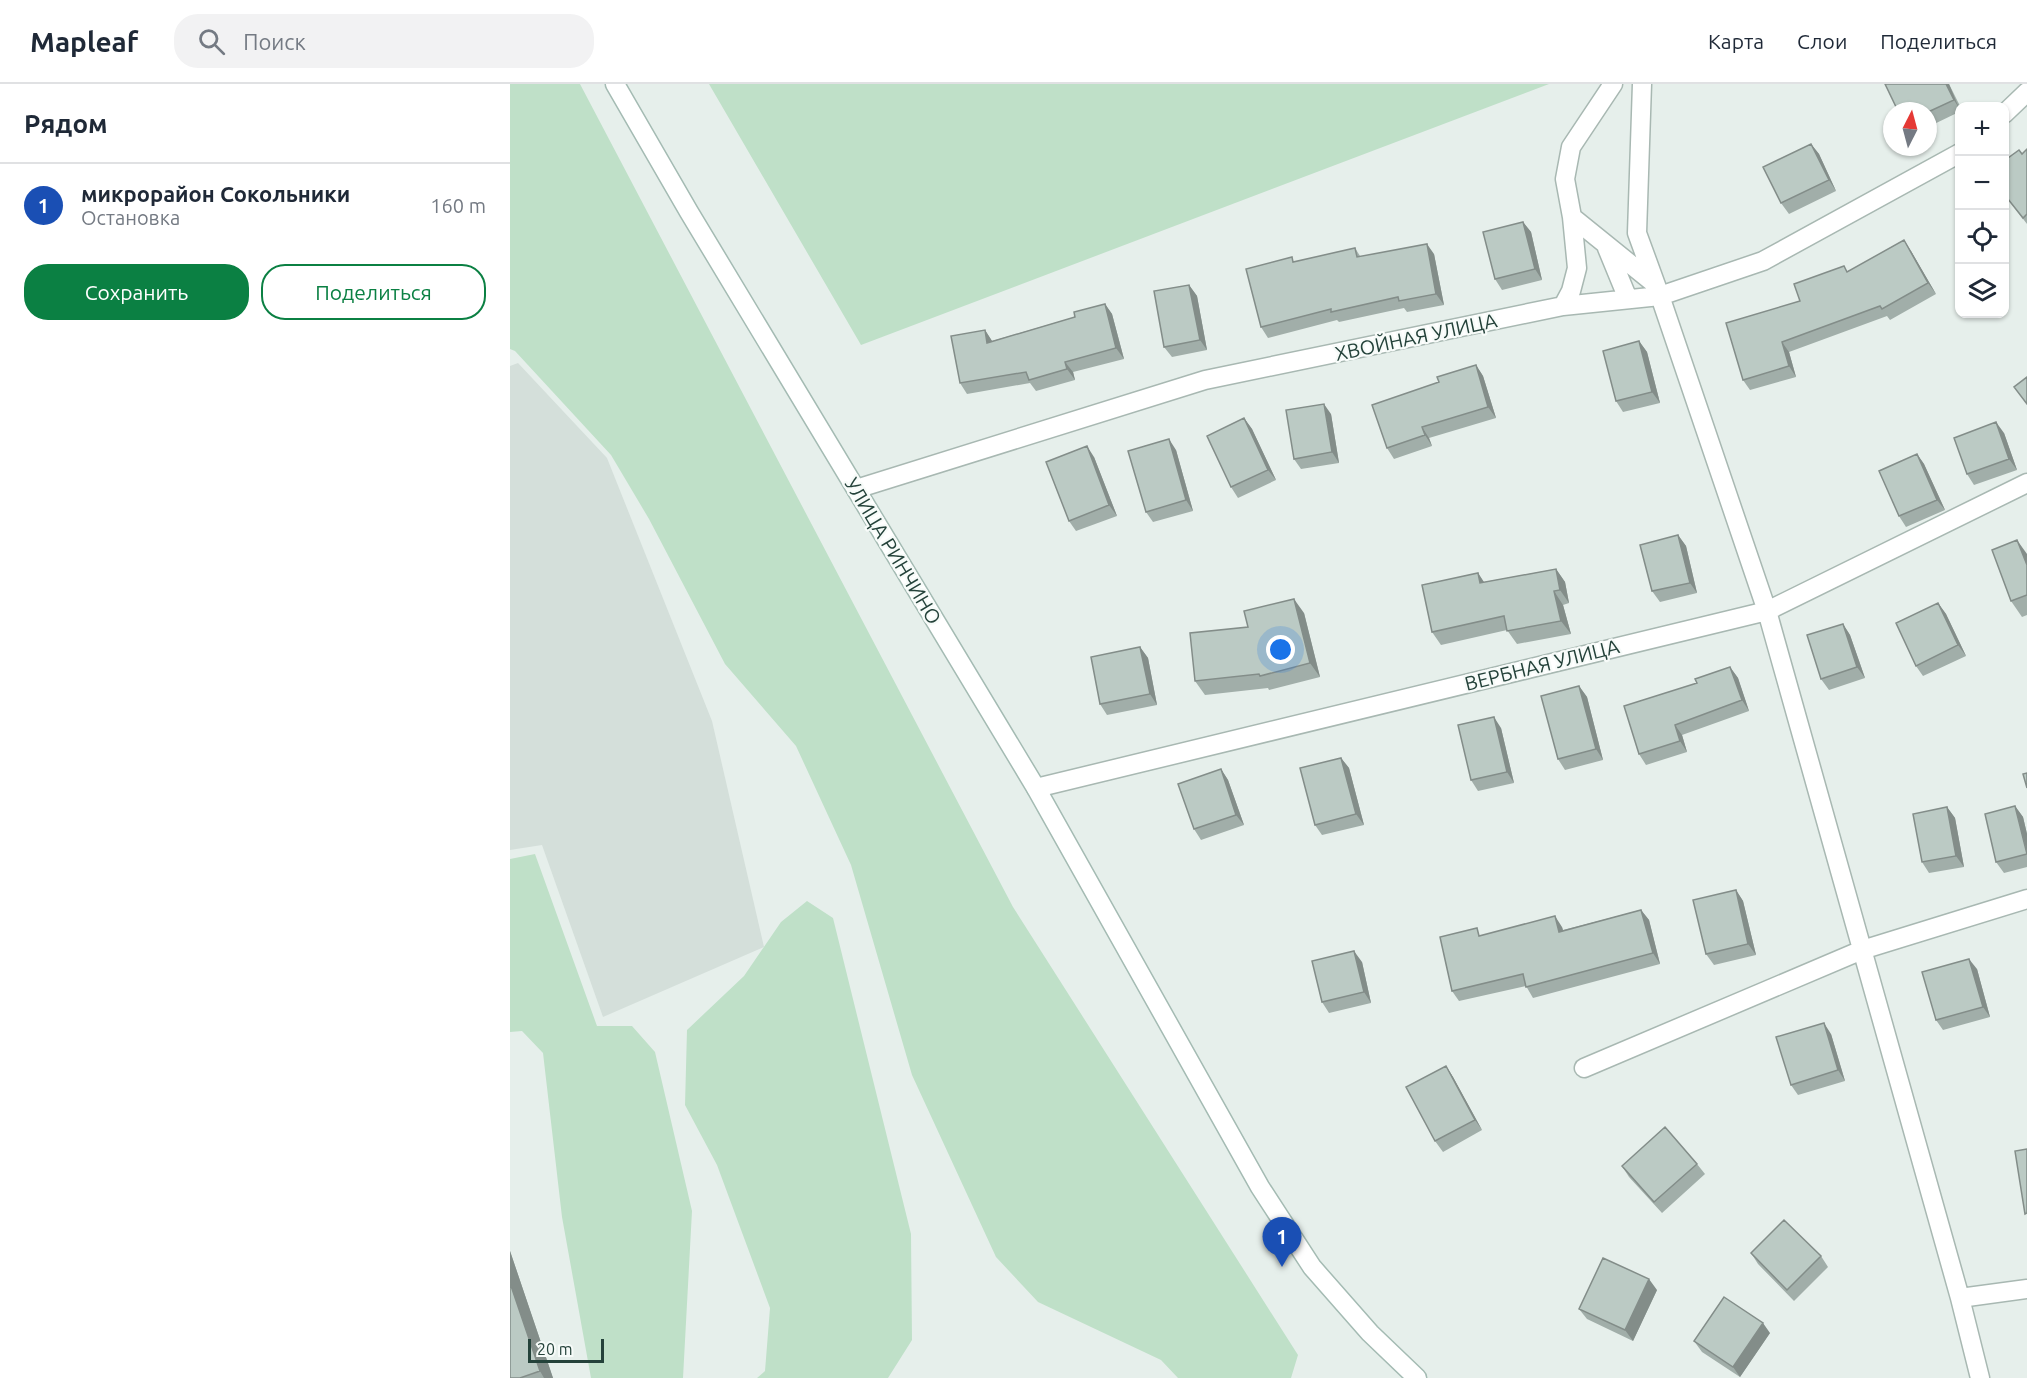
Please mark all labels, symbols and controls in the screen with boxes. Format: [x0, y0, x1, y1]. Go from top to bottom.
search box [174, 14, 594, 68]
icon: search [195, 25, 228, 58]
text: Mapleaf [30, 26, 138, 57]
text: Поиск [243, 29, 306, 54]
text: Карта [1708, 29, 1764, 53]
text: Слои [1797, 29, 1847, 53]
text: Поделиться [1880, 29, 1997, 53]
north arrow [1883, 102, 1937, 156]
map controls [1955, 102, 2009, 318]
button: + [1955, 102, 2009, 156]
text: Рядом [24, 109, 108, 138]
button: − [1955, 156, 2009, 210]
text: микрорайон Сокольники [81, 181, 350, 206]
text: 1 [38, 194, 49, 217]
text: 160 m [430, 194, 486, 217]
text: Остановка [81, 206, 180, 229]
button: locate [1955, 210, 2009, 264]
button: Сохранить [24, 264, 249, 320]
button: Поделиться [261, 264, 486, 320]
button: layers [1955, 264, 2009, 318]
street label: ХВОЙНАЯ УЛИЦА [1333, 308, 1499, 365]
street label: УЛИЦА РИНЧИНО [841, 473, 946, 628]
street label: ВЕРБНАЯ УЛИЦА [1462, 634, 1622, 695]
your location [1266, 635, 1295, 664]
pin: 1 [1262, 1218, 1302, 1267]
scale bar [528, 1336, 604, 1364]
text: 20 m [537, 1340, 573, 1358]

